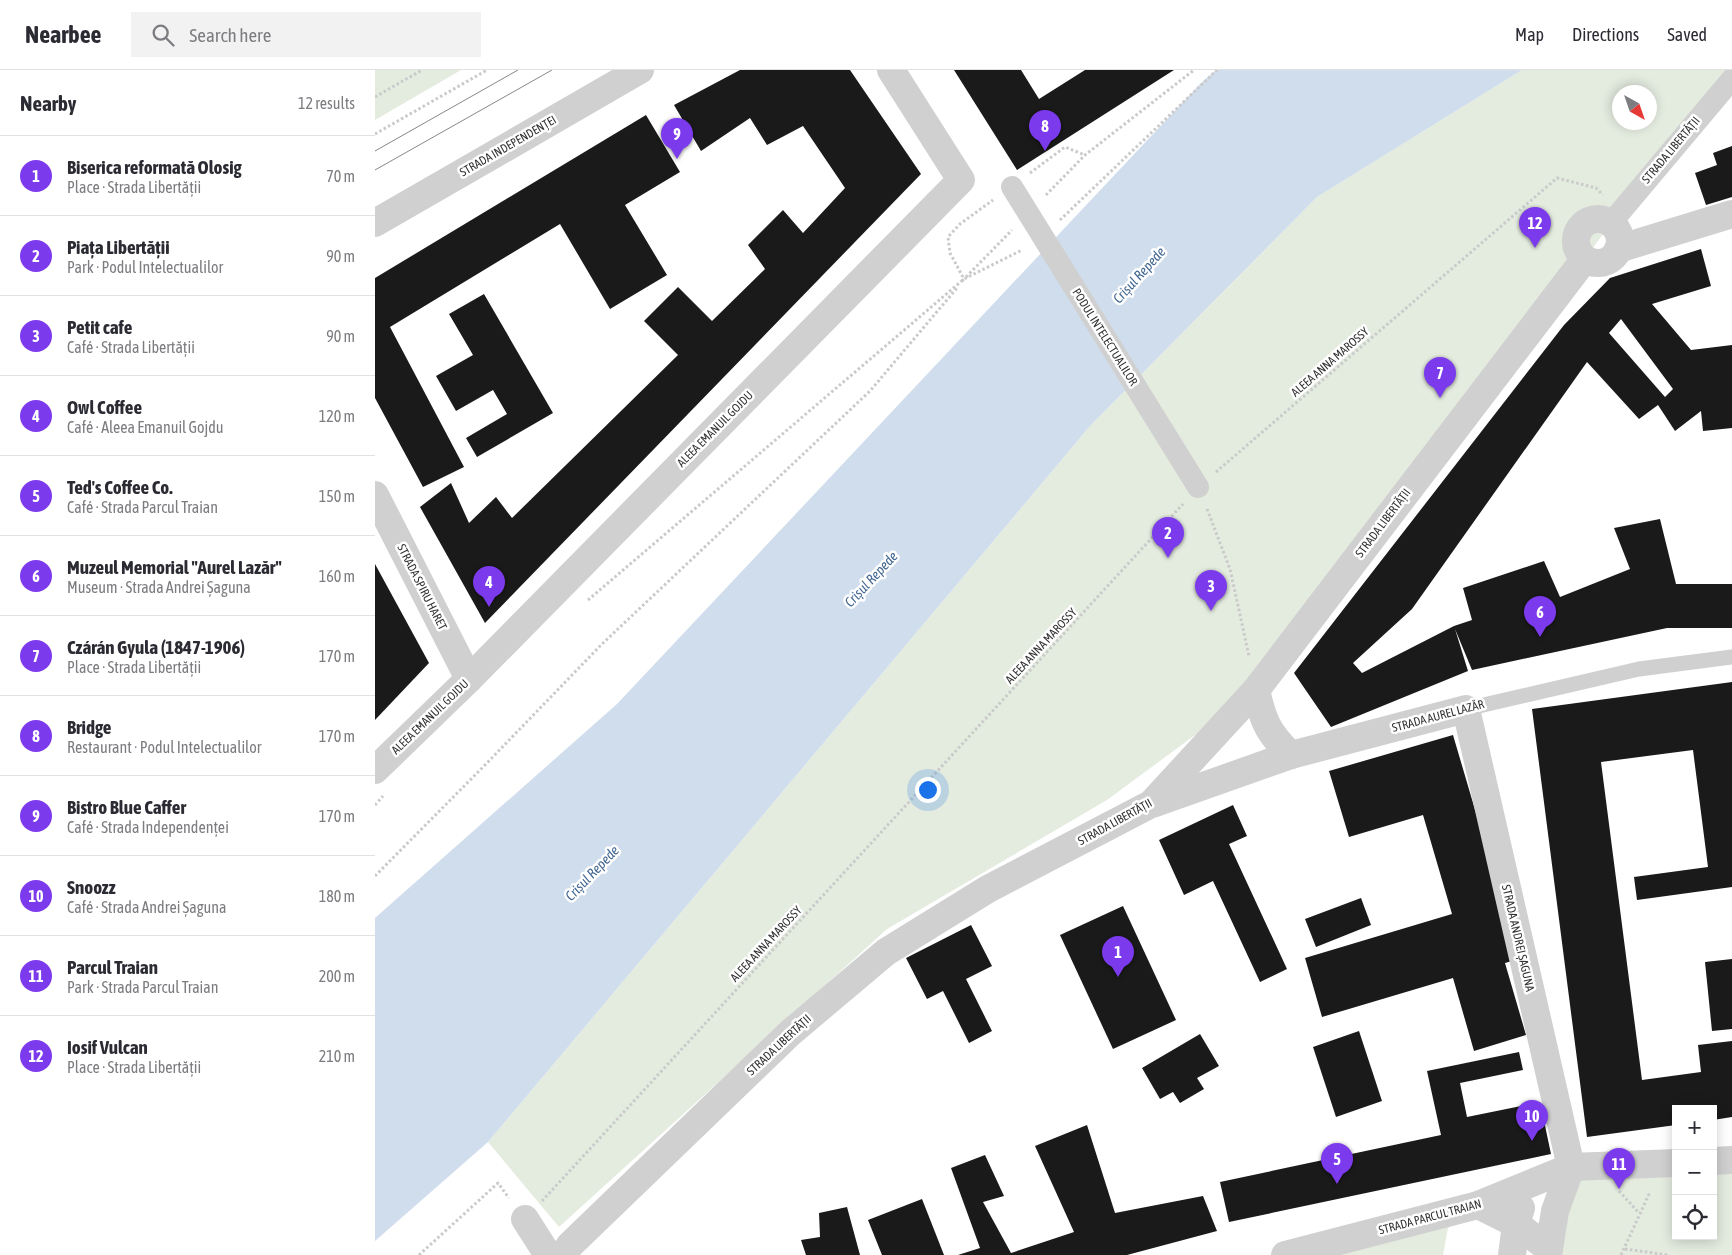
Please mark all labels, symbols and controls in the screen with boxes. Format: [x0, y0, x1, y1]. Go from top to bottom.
search box [131, 12, 481, 57]
text: Nearbee [25, 21, 101, 48]
icon: search [149, 21, 177, 49]
text: Search here [189, 24, 271, 46]
text: Map [1515, 24, 1544, 45]
text: Directions [1572, 24, 1639, 45]
text: Saved [1667, 24, 1707, 45]
north arrow [1612, 85, 1657, 130]
text: Nearby [20, 91, 76, 115]
text: 12 results [298, 94, 355, 112]
pin: 8 [1029, 110, 1061, 151]
street label: STRADA INDEPENDENȚEI [457, 113, 559, 179]
street label: STRADA LIBERTĂȚII [1639, 114, 1703, 186]
pin: 9 [661, 118, 693, 159]
text: Biserica reformată Olosig [67, 156, 242, 178]
text: 1 [32, 167, 40, 185]
text: 70 m [326, 167, 355, 185]
text: Place · Strada Libertății [67, 178, 201, 196]
pin: 12 [1519, 207, 1551, 248]
text: Piața Libertății [67, 236, 170, 258]
water label: Crișul Repede [1110, 244, 1168, 306]
text: 2 [32, 247, 40, 265]
text: 90 m [326, 247, 355, 265]
text: Park · Podul Intelectualilor [67, 258, 223, 276]
street label: PODUL INTELECTUALILOR [1069, 286, 1141, 388]
text: Petit cafe [67, 316, 132, 338]
street label: ALEEA ANNA MAROSSY [1288, 324, 1372, 399]
text: 3 [32, 327, 40, 345]
text: 90 m [326, 327, 355, 345]
text: Café · Strada Libertății [67, 338, 195, 356]
pin: 7 [1424, 357, 1456, 398]
street label: ALEEA EMANUIL GOJDU [674, 388, 756, 470]
text: Owl Coffee [67, 396, 142, 418]
text: 4 [32, 407, 40, 425]
text: 120 m [319, 407, 355, 425]
text: Café · Aleea Emanuil Gojdu [67, 418, 224, 436]
text: Ted's Coffee Co. [67, 476, 173, 498]
street label: STRADA LIBERTĂȚII [1353, 486, 1413, 560]
text: 5 [32, 487, 40, 505]
text: 150 m [319, 487, 355, 505]
text: Café · Strada Parcul Traian [67, 498, 218, 516]
pin: 2 [1152, 517, 1184, 558]
street label: STRADA SPIRU HARET [394, 542, 450, 633]
water label: Crișul Repede [841, 548, 901, 610]
text: Muzeul Memorial "Aurel Lazăr" [67, 556, 282, 578]
pin: 4 [473, 566, 505, 607]
text: 6 [32, 567, 40, 585]
text: 160 m [319, 567, 355, 585]
pin: 3 [1195, 570, 1227, 611]
text: Museum · Strada Andrei Șaguna [67, 578, 251, 596]
pin: 6 [1524, 596, 1556, 637]
street label: ALEEA ANNA MAROSSY [1002, 605, 1080, 687]
text: Czárán Gyula (1847-1906) [67, 636, 245, 658]
text: 7 [32, 647, 40, 665]
text: 170 m [319, 647, 355, 665]
text: Place · Strada Libertății [67, 658, 201, 676]
street label: ALEEA EMANUIL GOJDU [389, 677, 471, 757]
street label: STRADA AUREL LAZĂR [1390, 697, 1486, 735]
text: Bridge [67, 716, 111, 738]
text: 8 [32, 727, 40, 745]
text: 170 m [319, 727, 355, 745]
text: Restaurant · Podul Intelectualilor [67, 738, 261, 756]
your location [915, 777, 941, 803]
text: Bistro Blue Caffer [67, 796, 186, 818]
street label: STRADA LIBERTĂȚII [1076, 796, 1154, 848]
text: 9 [32, 807, 40, 825]
text: 170 m [319, 807, 355, 825]
text: Café · Strada Independenței [67, 818, 229, 836]
water label: Crișul Repede [562, 842, 622, 904]
text: Snoozz [67, 876, 116, 898]
street label: STRADA ANDREI ȘAGUNA [1499, 883, 1537, 993]
text: 10 [28, 887, 44, 905]
text: 180 m [319, 887, 355, 905]
text: Café · Strada Andrei Șaguna [67, 898, 227, 916]
street label: ALEEA ANNA MAROSSY [727, 903, 805, 985]
pin: 1 [1102, 936, 1134, 977]
text: Parcul Traian [67, 956, 158, 978]
text: 11 [28, 967, 44, 985]
text: 200 m [319, 967, 355, 985]
text: Park · Strada Parcul Traian [67, 978, 218, 996]
street label: STRADA LIBERTĂȚII [744, 1012, 814, 1078]
text: Iosif Vulcan [67, 1036, 148, 1058]
text: 12 [28, 1047, 44, 1065]
text: 210 m [319, 1047, 355, 1065]
text: Place · Strada Libertății [67, 1058, 201, 1076]
pin: 10 [1516, 1100, 1548, 1141]
map controls [1672, 1105, 1717, 1240]
button: + [1672, 1105, 1717, 1150]
pin: 5 [1321, 1143, 1353, 1184]
pin: 11 [1603, 1148, 1635, 1189]
button: − [1672, 1150, 1717, 1195]
button: locate [1672, 1195, 1717, 1240]
street label: STRADA PARCUL TRAIAN [1377, 1197, 1483, 1237]

